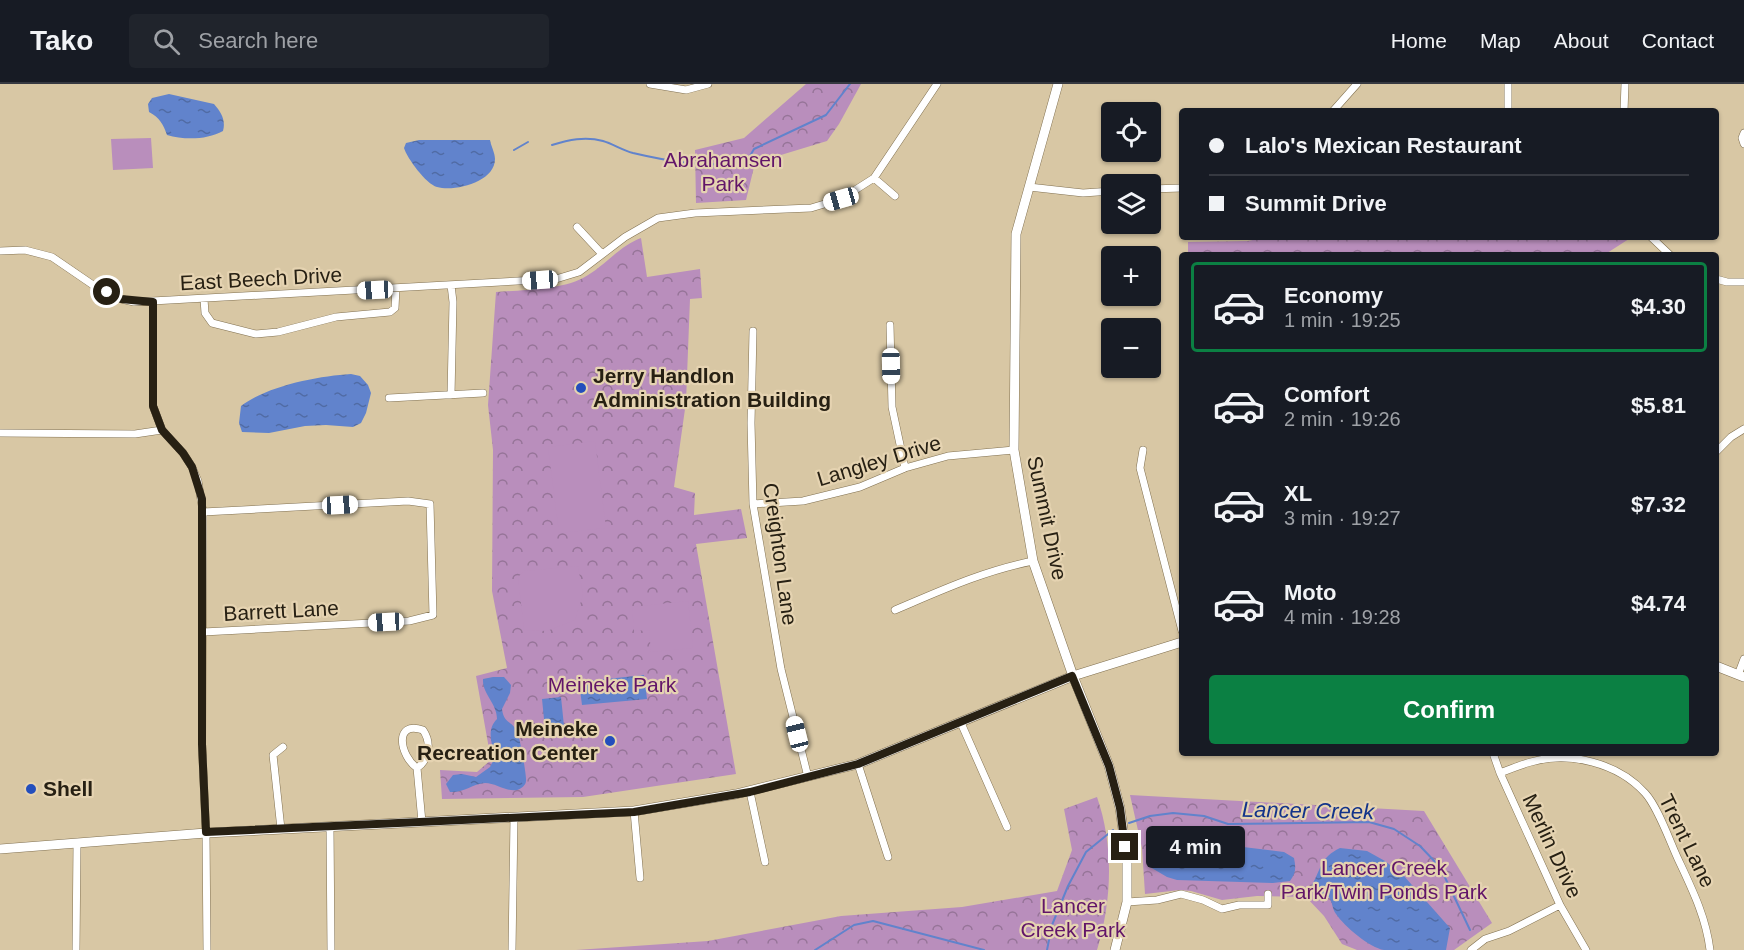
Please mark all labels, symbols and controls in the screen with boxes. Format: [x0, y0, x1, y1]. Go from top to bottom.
search box [129, 14, 549, 68]
text: Tako [30, 25, 93, 56]
icon: search [150, 25, 183, 58]
text: Search here [198, 28, 318, 53]
text: Home [1391, 29, 1447, 52]
text: Map [1480, 29, 1521, 52]
text: About [1554, 29, 1609, 52]
text: Contact [1642, 29, 1714, 52]
map controls [1101, 102, 1161, 378]
button: locate [1101, 102, 1161, 162]
text: Lalo's Mexican Restaurant [1245, 133, 1522, 158]
park label: Abrahamsen Park [663, 148, 783, 195]
button: layers [1101, 174, 1161, 234]
car [821, 185, 861, 213]
text: Summit Drive [1245, 191, 1387, 216]
button: + [1101, 246, 1161, 306]
street label: East Beech Drive [179, 263, 343, 294]
car [521, 270, 559, 290]
route start [93, 278, 120, 305]
car [357, 280, 393, 300]
icon: car [1212, 280, 1266, 334]
text: Economy [1284, 283, 1383, 308]
text: $4.30 [1631, 294, 1686, 319]
text: 1 min · 19:25 [1284, 309, 1401, 331]
button: − [1101, 318, 1161, 378]
car [882, 348, 900, 384]
place label: Jerry Handlon Administration Building [593, 364, 831, 411]
icon: car [1212, 379, 1266, 433]
marker: Jerry Handlon Administration Building [574, 381, 588, 395]
text: Comfort [1284, 382, 1370, 407]
text: $5.81 [1631, 393, 1686, 418]
text: 2 min · 19:26 [1284, 408, 1401, 430]
street label: Langley Drive [814, 431, 944, 490]
street label: Summit Drive [1023, 454, 1072, 582]
icon: car [1212, 478, 1266, 532]
street label: Creighton Lane [759, 481, 802, 627]
text: XL [1284, 481, 1312, 506]
text: $7.32 [1631, 492, 1686, 517]
car [322, 495, 358, 515]
text: 3 min · 19:27 [1284, 507, 1401, 529]
icon: car [1212, 577, 1266, 631]
text: Moto [1284, 580, 1337, 605]
text: $4.74 [1631, 591, 1686, 616]
street label: Barrett Lane [223, 596, 339, 625]
text: 4 min · 19:28 [1284, 606, 1401, 628]
car [368, 612, 404, 632]
park label: Meineke Park [548, 673, 677, 696]
button: Confirm [1209, 675, 1689, 744]
car [784, 714, 810, 754]
place label: Meineke Recreation Center [417, 717, 598, 764]
marker: Meineke Recreation Center [603, 734, 617, 748]
place label: Shell [43, 777, 93, 800]
marker: Shell [24, 782, 38, 796]
street label: Merlin Drive [1518, 790, 1587, 901]
street label: Trent Lane [1655, 790, 1720, 891]
water label: Lancer Creek [1242, 797, 1375, 824]
callout: 4 min [1146, 826, 1245, 868]
route end [1111, 833, 1138, 860]
text: 4 min [1169, 836, 1222, 858]
park label: Lancer Creek Park/Twin Ponds Park [1281, 856, 1488, 903]
park label: Lancer Creek Park [1020, 894, 1126, 941]

